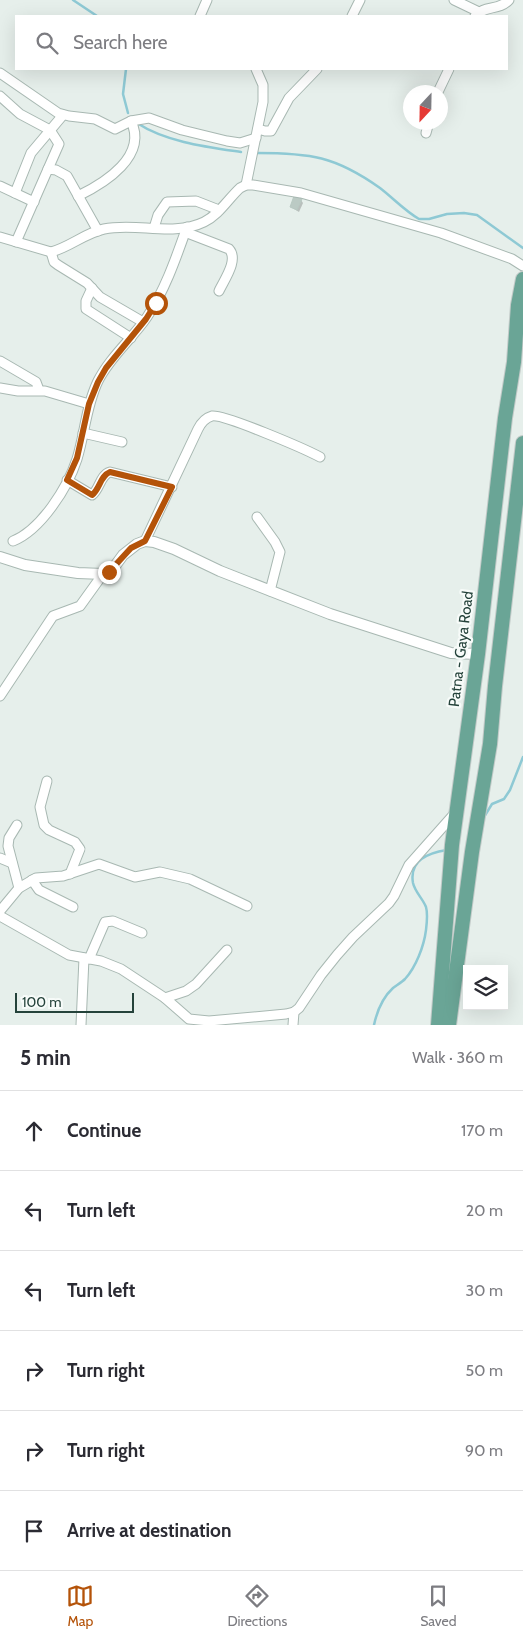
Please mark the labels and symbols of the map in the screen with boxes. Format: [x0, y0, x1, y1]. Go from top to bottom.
north arrow [403, 85, 448, 130]
route start [145, 292, 168, 315]
route end [98, 561, 121, 584]
street label: Patna - Gaya Road [445, 590, 477, 708]
scale bar [15, 990, 134, 1013]

